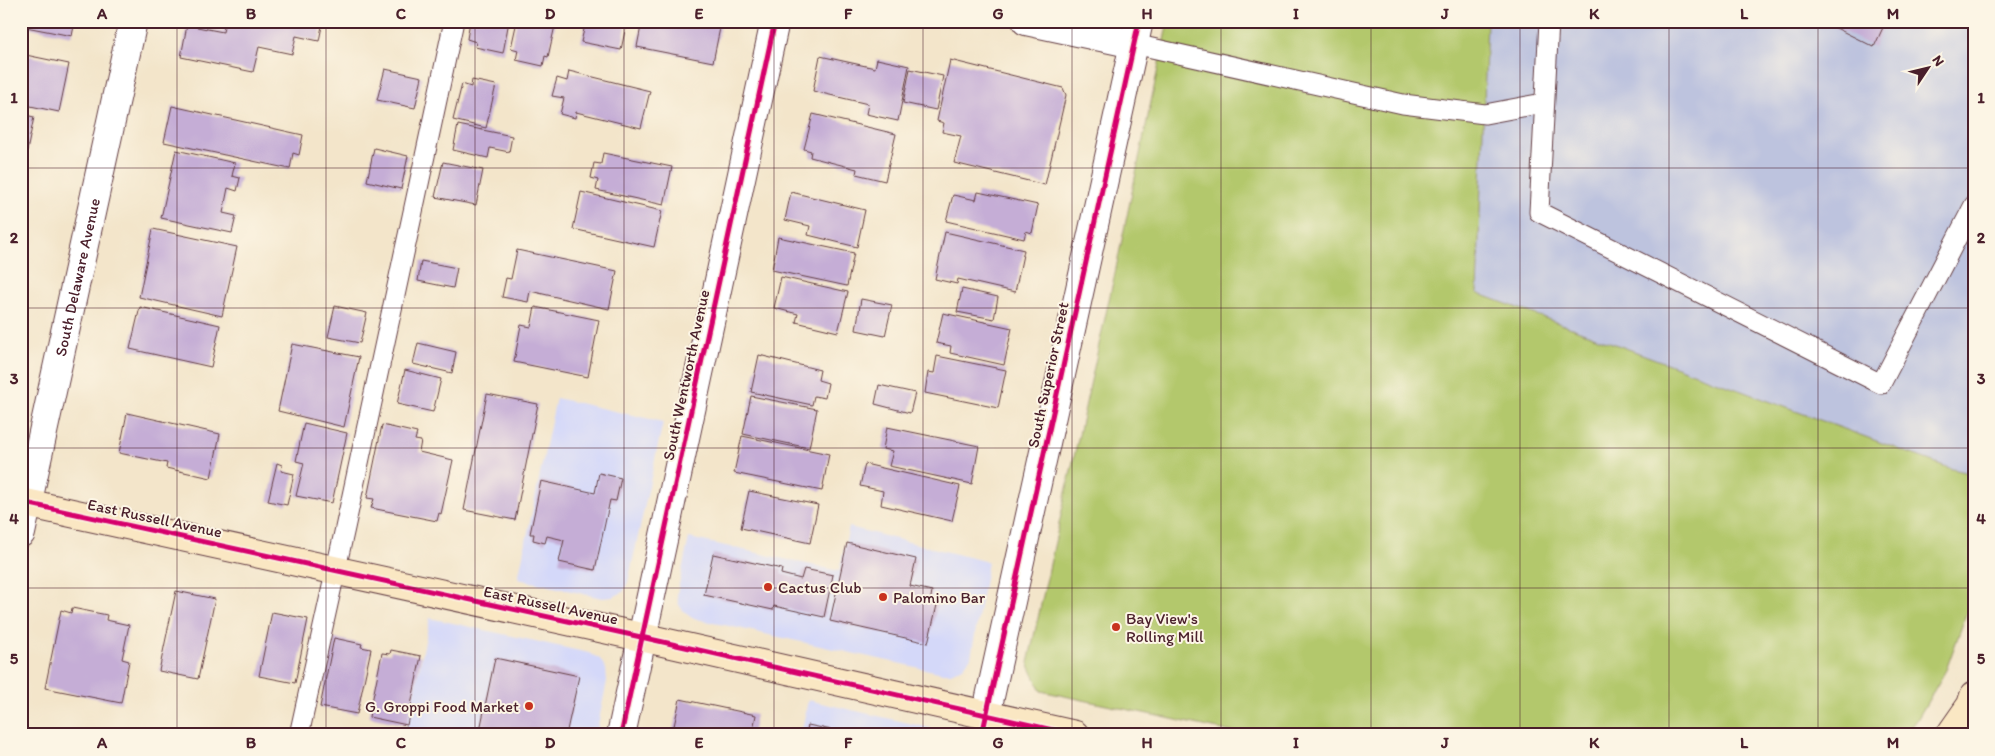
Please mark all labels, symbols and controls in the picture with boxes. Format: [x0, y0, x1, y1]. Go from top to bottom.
text: A [96, 4, 108, 23]
text: B [246, 4, 257, 23]
text: C [396, 4, 407, 23]
text: D [545, 4, 556, 23]
text: E [695, 4, 704, 23]
text: F [844, 4, 853, 23]
text: G [992, 4, 1004, 23]
text: H [1141, 4, 1153, 23]
text: I [1293, 4, 1299, 23]
text: J [1440, 4, 1449, 23]
text: K [1589, 4, 1600, 23]
text: L [1740, 4, 1749, 23]
text: M [1887, 4, 1899, 23]
north arrow [1902, 42, 1952, 92]
text: N [1929, 52, 1948, 70]
text: 1 [10, 88, 18, 107]
text: 1 [1977, 88, 1985, 107]
street label: South Delaware Avenue [50, 196, 104, 358]
text: 2 [10, 228, 19, 247]
text: 2 [1977, 228, 1986, 247]
street label: South Wentworth Avenue [659, 288, 713, 462]
street label: South Superior Street [1023, 300, 1073, 450]
text: 3 [10, 369, 19, 388]
text: 3 [1977, 369, 1986, 388]
street label: East Russell Avenue [86, 494, 224, 542]
text: 4 [9, 509, 19, 528]
text: 4 [1976, 509, 1986, 528]
place label: Cactus Club [778, 578, 862, 597]
street label: East Russell Avenue [482, 581, 620, 629]
marker: Cactus Club [762, 581, 774, 593]
place label: Palomino Bar [893, 588, 986, 607]
marker: Palomino Bar [877, 591, 889, 603]
place label: Bay View's Rolling Mill [1126, 609, 1204, 646]
marker: Bay View's Rolling Mill [1110, 621, 1122, 633]
text: 5 [10, 649, 19, 668]
text: 5 [1977, 649, 1986, 668]
place label: G. Groppi Food Market [365, 697, 519, 716]
marker: G. Groppi Food Market [523, 700, 535, 712]
text: A [96, 733, 108, 752]
text: B [246, 733, 257, 752]
text: C [396, 733, 407, 752]
text: D [545, 733, 556, 752]
text: E [695, 733, 704, 752]
text: F [844, 733, 853, 752]
text: G [992, 733, 1004, 752]
text: H [1141, 733, 1153, 752]
text: I [1293, 733, 1299, 752]
text: J [1440, 733, 1449, 752]
text: K [1589, 733, 1600, 752]
text: L [1740, 733, 1749, 752]
text: M [1887, 733, 1899, 752]

